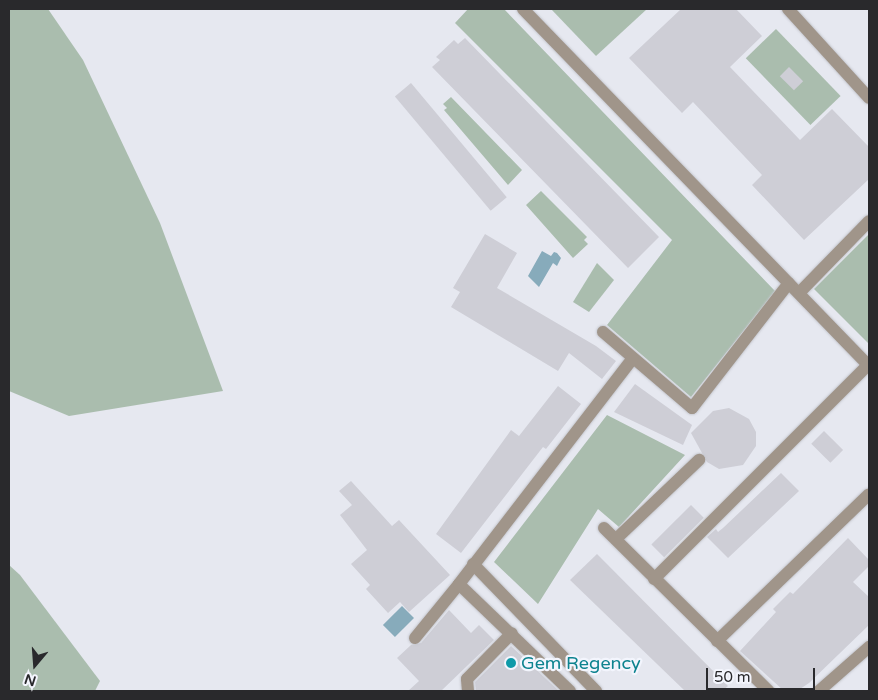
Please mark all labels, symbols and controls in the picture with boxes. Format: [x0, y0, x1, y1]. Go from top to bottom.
north arrow [10, 640, 60, 690]
place label: Gem Regency [521, 652, 641, 674]
marker: Gem Regency [505, 657, 517, 669]
scale bar [708, 658, 817, 690]
text: 50 m [714, 668, 751, 686]
text: N [22, 670, 38, 690]

